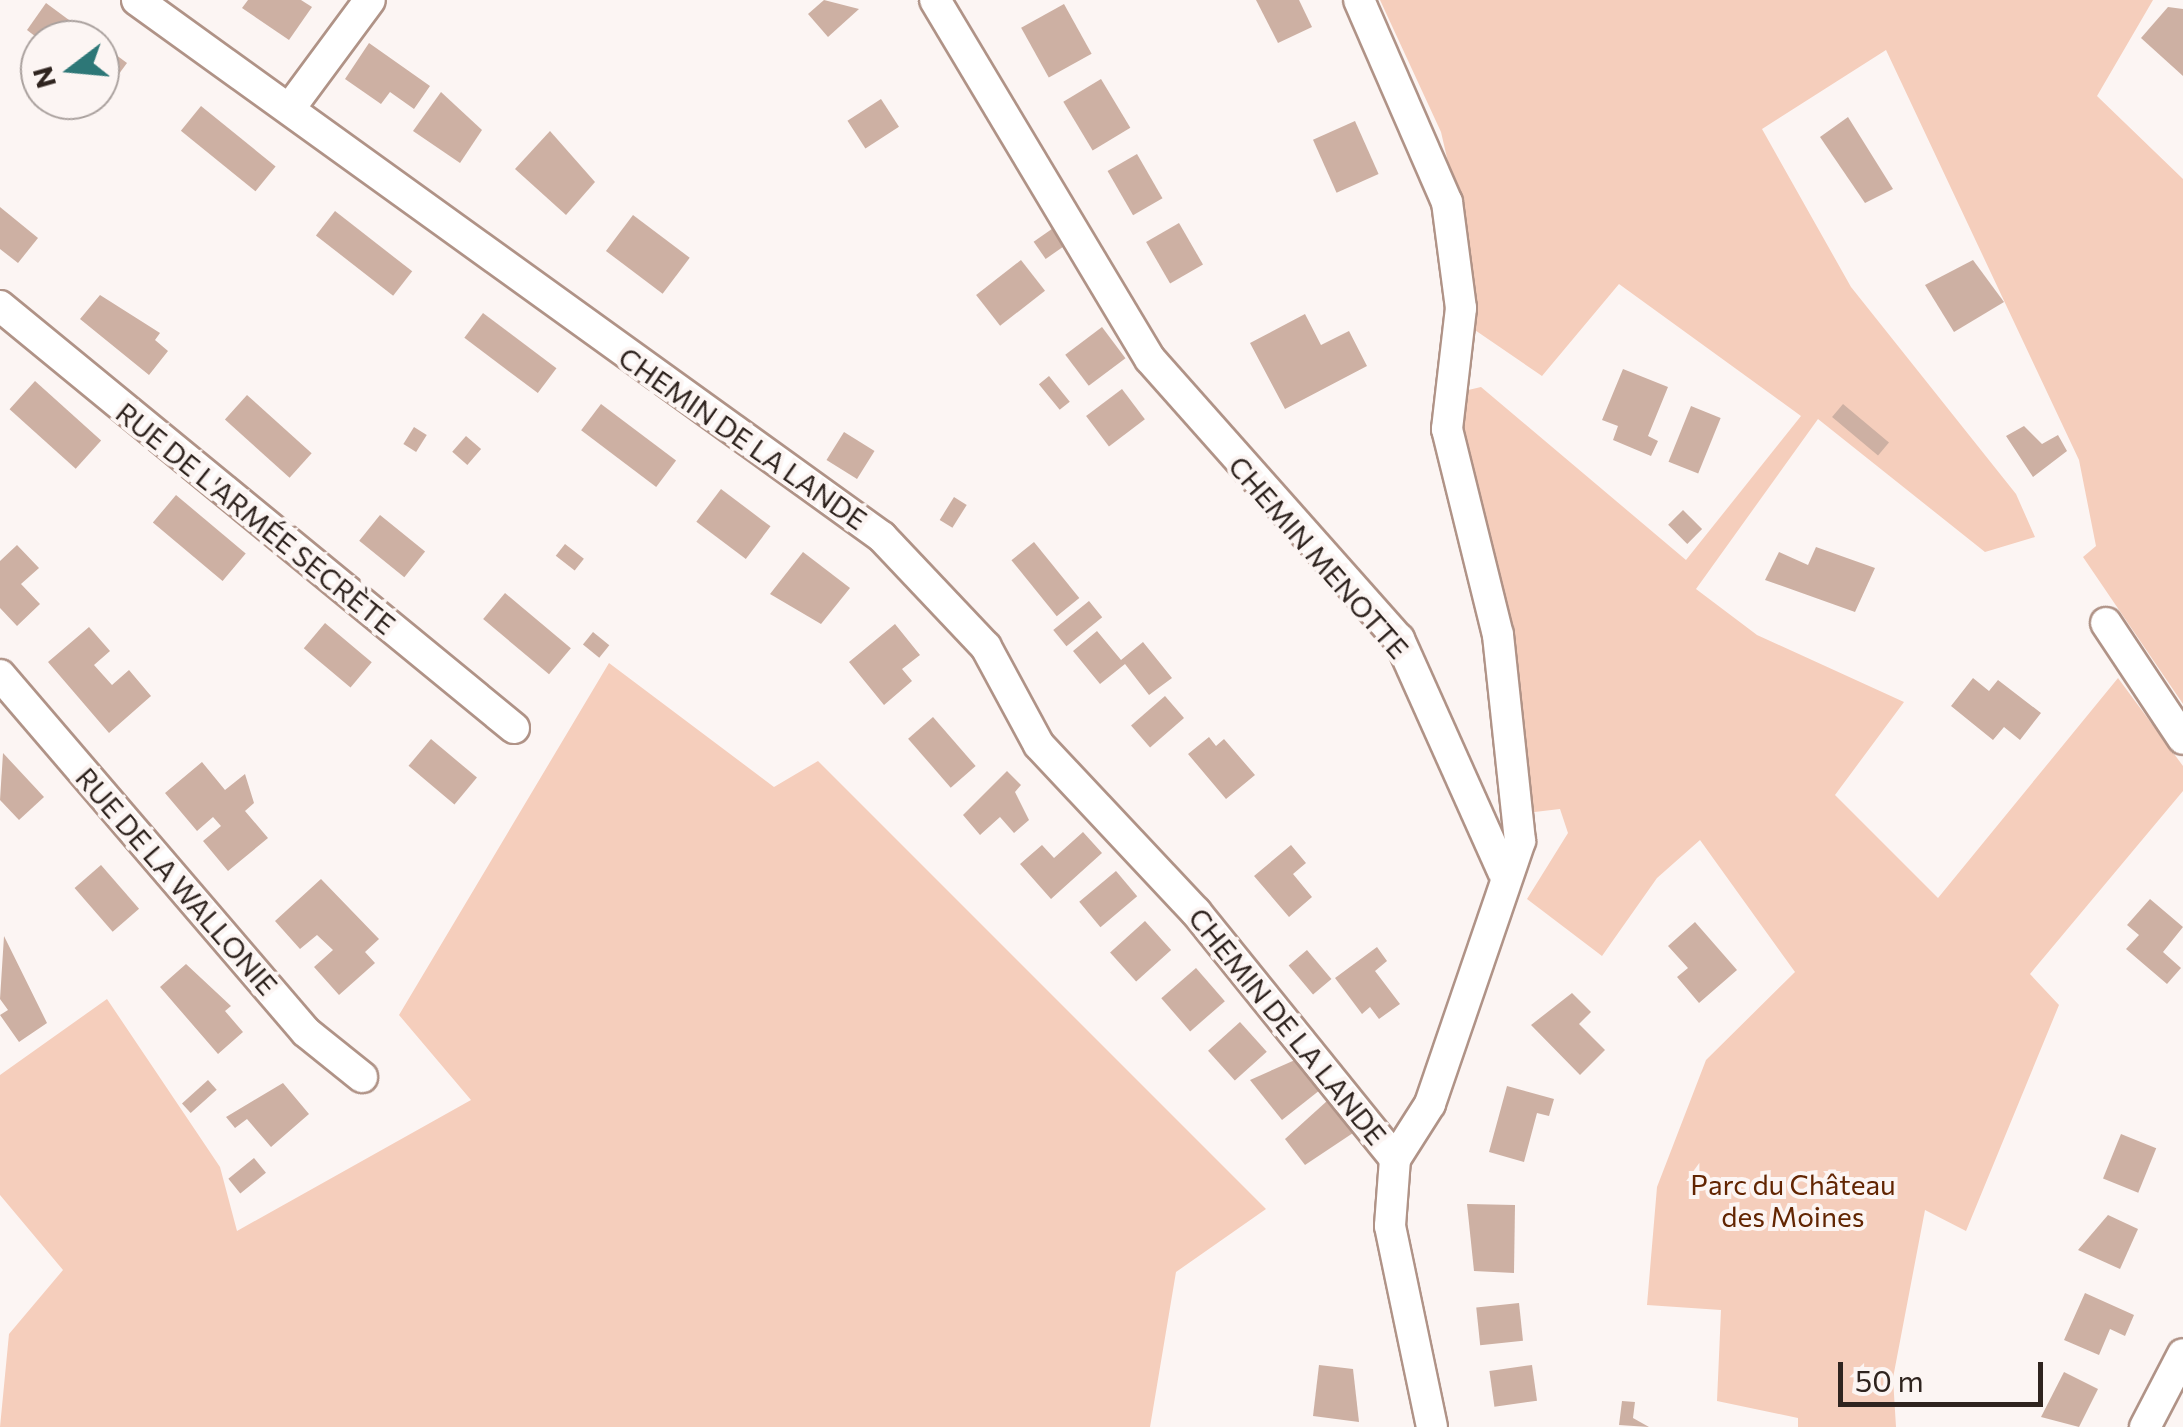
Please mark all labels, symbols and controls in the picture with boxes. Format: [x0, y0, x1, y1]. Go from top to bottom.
north arrow [20, 20, 120, 120]
text: N [24, 63, 62, 92]
street label: CHEMIN DE LA LANDE [613, 340, 873, 536]
street label: RUE DE L'ARMÉE SECRÈTE [110, 395, 402, 641]
street label: CHEMIN MENOTTE [1222, 449, 1416, 665]
street label: RUE DE LA WALLONIE [69, 761, 285, 1001]
street label: CHEMIN DE LA LANDE [1182, 901, 1394, 1151]
park label: Parc du Château des Moines [1690, 1167, 1896, 1233]
scale bar [1843, 1342, 2048, 1404]
text: 50 m [1855, 1361, 1924, 1398]

